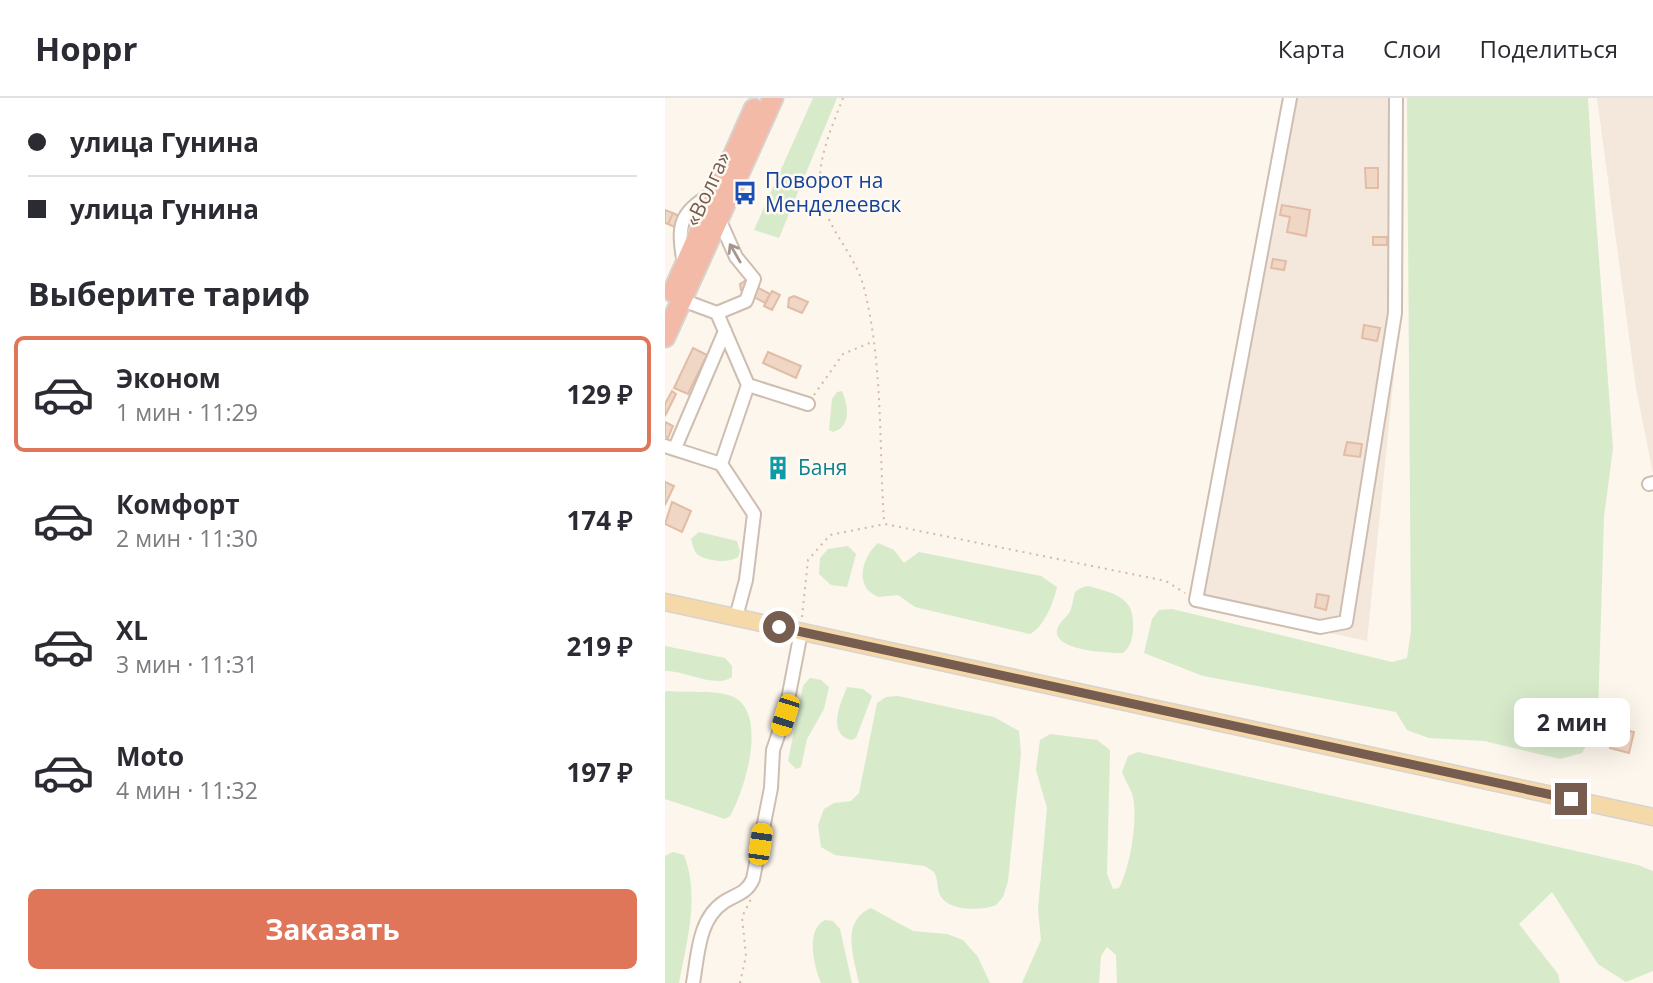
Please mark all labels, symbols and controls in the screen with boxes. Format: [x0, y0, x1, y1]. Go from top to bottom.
text: Hoppr [35, 26, 137, 71]
text: Карта [1278, 32, 1345, 65]
text: Слои [1383, 32, 1442, 65]
text: Поделиться [1480, 32, 1618, 65]
text: улица Гунина [70, 124, 259, 160]
street label: «Волга» [678, 147, 737, 231]
place label: Поворот на Менделеевск [765, 166, 902, 218]
bus stop icon: Поворот на Менделеевск [731, 179, 759, 207]
text: улица Гунина [70, 191, 259, 227]
one-way arrow [728, 244, 742, 264]
text: Выберите тариф [28, 272, 310, 315]
text: Эконом [116, 360, 221, 396]
icon: car [32, 363, 95, 426]
text: 129 ₽ [567, 376, 633, 412]
text: 1 мин · 11:29 [116, 396, 258, 428]
place label: Баня [798, 453, 847, 481]
building icon: Баня [764, 454, 792, 482]
text: Комфорт [116, 486, 240, 522]
icon: car [32, 489, 95, 552]
text: 174 ₽ [567, 502, 633, 538]
text: 2 мин · 11:30 [116, 522, 258, 554]
route start [763, 611, 795, 643]
text: XL [116, 612, 148, 648]
icon: car [32, 615, 95, 678]
text: 219 ₽ [567, 628, 633, 664]
text: 3 мин · 11:31 [116, 648, 258, 680]
car [769, 692, 802, 738]
callout: 2 мин [1513, 698, 1629, 746]
text: 2 мин [1537, 706, 1607, 738]
text: Moto [116, 738, 184, 774]
icon: car [32, 741, 95, 804]
text: 197 ₽ [567, 754, 633, 790]
text: 4 мин · 11:32 [116, 774, 258, 806]
route end [1555, 783, 1587, 815]
car [747, 822, 774, 866]
button: Заказать [28, 889, 637, 969]

